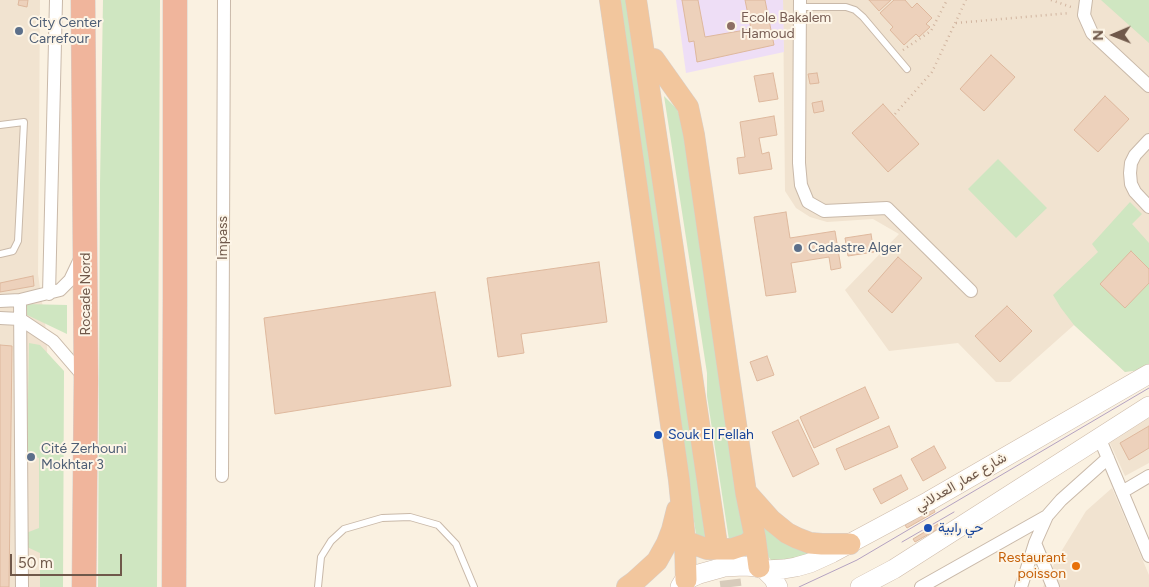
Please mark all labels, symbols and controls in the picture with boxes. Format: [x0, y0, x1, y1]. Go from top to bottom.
place label: Ecole Bakalem Hamoud [741, 10, 831, 42]
north arrow [1089, 10, 1139, 60]
place label: City Center Carrefour [29, 15, 102, 48]
marker: Ecole Bakalem Hamoud [725, 20, 737, 32]
marker: City Center Carrefour [13, 25, 25, 37]
text: N [1090, 30, 1107, 41]
street label: Impass [215, 216, 231, 260]
place label: Cadastre Alger [808, 240, 901, 256]
marker: Cadastre Alger [792, 242, 804, 254]
street label: Rocade Nord [78, 253, 94, 335]
place label: Souk El Fellah [668, 427, 754, 443]
marker: Souk El Fellah [652, 429, 664, 441]
place label: Cité Zerhouni Mokhtar 3 [41, 441, 127, 474]
street label: شارع عمار العدلاني [912, 449, 1010, 515]
marker: Cité Zerhouni Mokhtar 3 [25, 451, 37, 463]
place label: حي رابية [938, 520, 983, 536]
marker: حي رابية [922, 522, 934, 534]
scale bar [12, 544, 125, 576]
place label: Restaurant poisson [998, 550, 1066, 582]
text: 50 m [18, 554, 53, 572]
marker: Restaurant poisson [1070, 560, 1082, 572]

